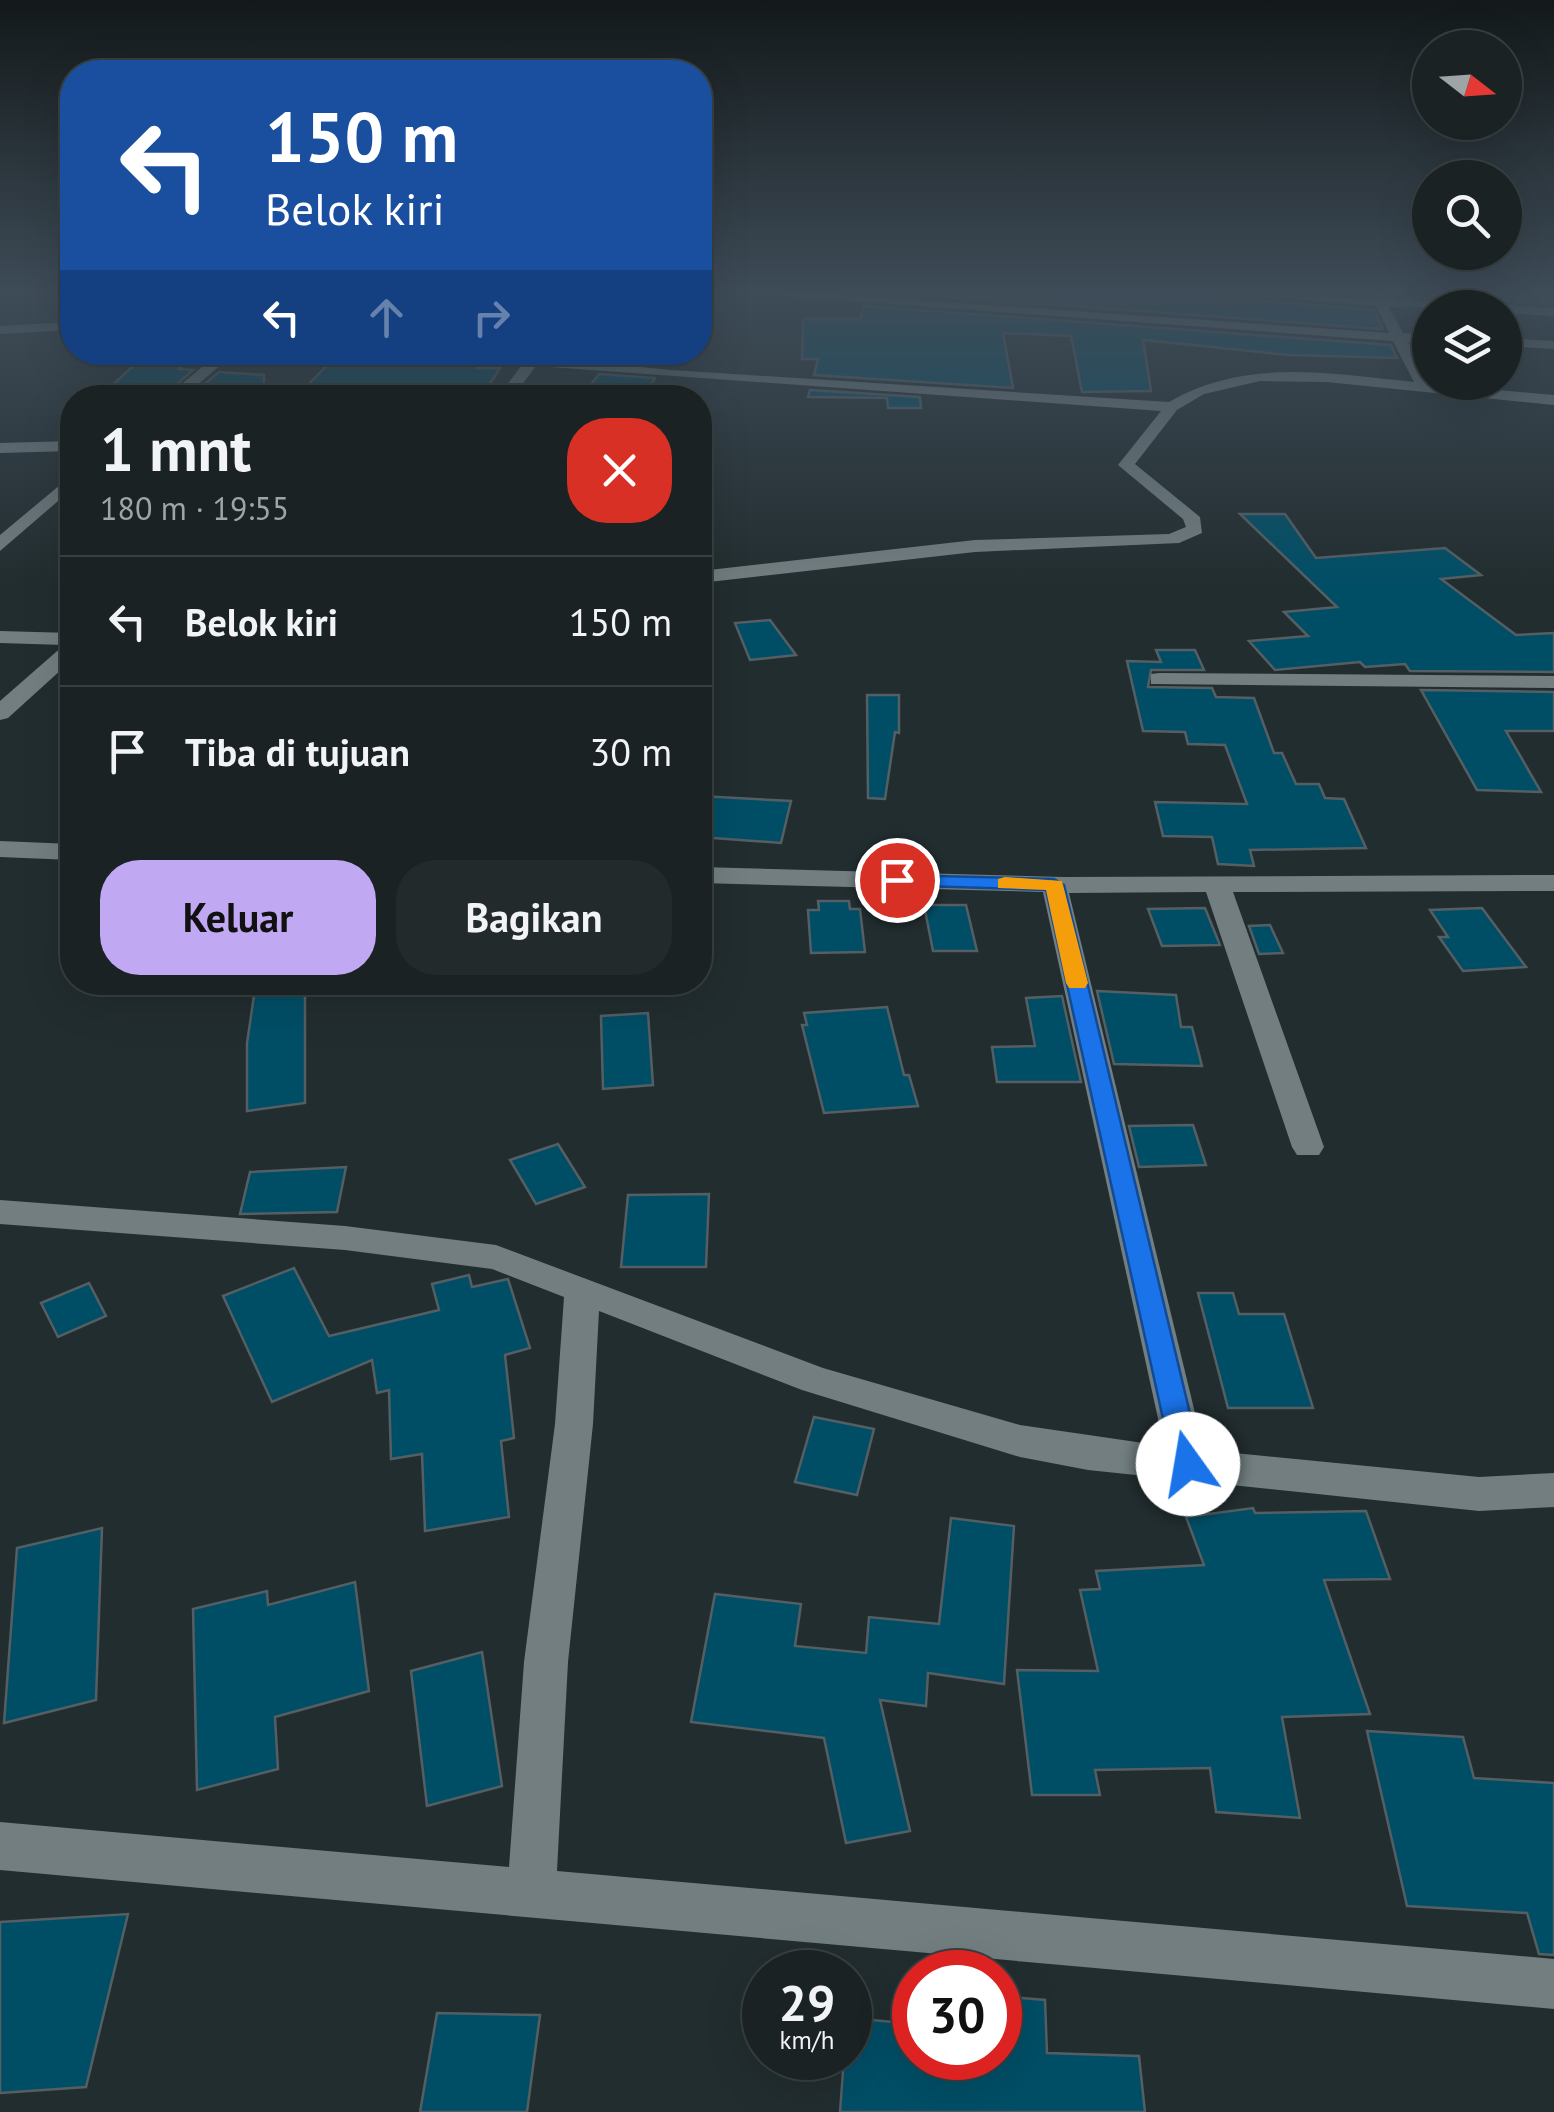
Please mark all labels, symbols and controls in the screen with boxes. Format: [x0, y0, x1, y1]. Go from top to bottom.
north arrow [1412, 30, 1522, 140]
map controls [1412, 30, 1522, 400]
text: 150 m [265, 91, 458, 181]
icon: left [100, 100, 230, 230]
button: search [1412, 160, 1522, 270]
text: Belok kiri [265, 179, 445, 237]
icon: left [254, 290, 309, 345]
icon: ahead [359, 290, 414, 345]
icon: right [464, 290, 519, 345]
button: layers [1412, 290, 1522, 400]
text: 1 mnt [100, 410, 251, 488]
button: close [567, 418, 672, 523]
text: 180 m · 19:55 [100, 487, 289, 529]
icon: left [100, 594, 155, 649]
text: Belok kiri [185, 597, 338, 646]
text: 150 m [569, 597, 672, 646]
icon: arrive [100, 724, 155, 779]
text: Tiba di tujuan [185, 727, 410, 776]
text: 30 m [590, 727, 672, 776]
pin [855, 838, 940, 923]
icon: arrive [870, 853, 925, 908]
button: Keluar [100, 860, 376, 975]
button: Bagikan [396, 860, 672, 975]
position arrow [1136, 1412, 1240, 1516]
speed limit sign: 30 [892, 1950, 1022, 2080]
text: 29 [779, 1970, 835, 2035]
text: km/h [780, 2024, 834, 2056]

